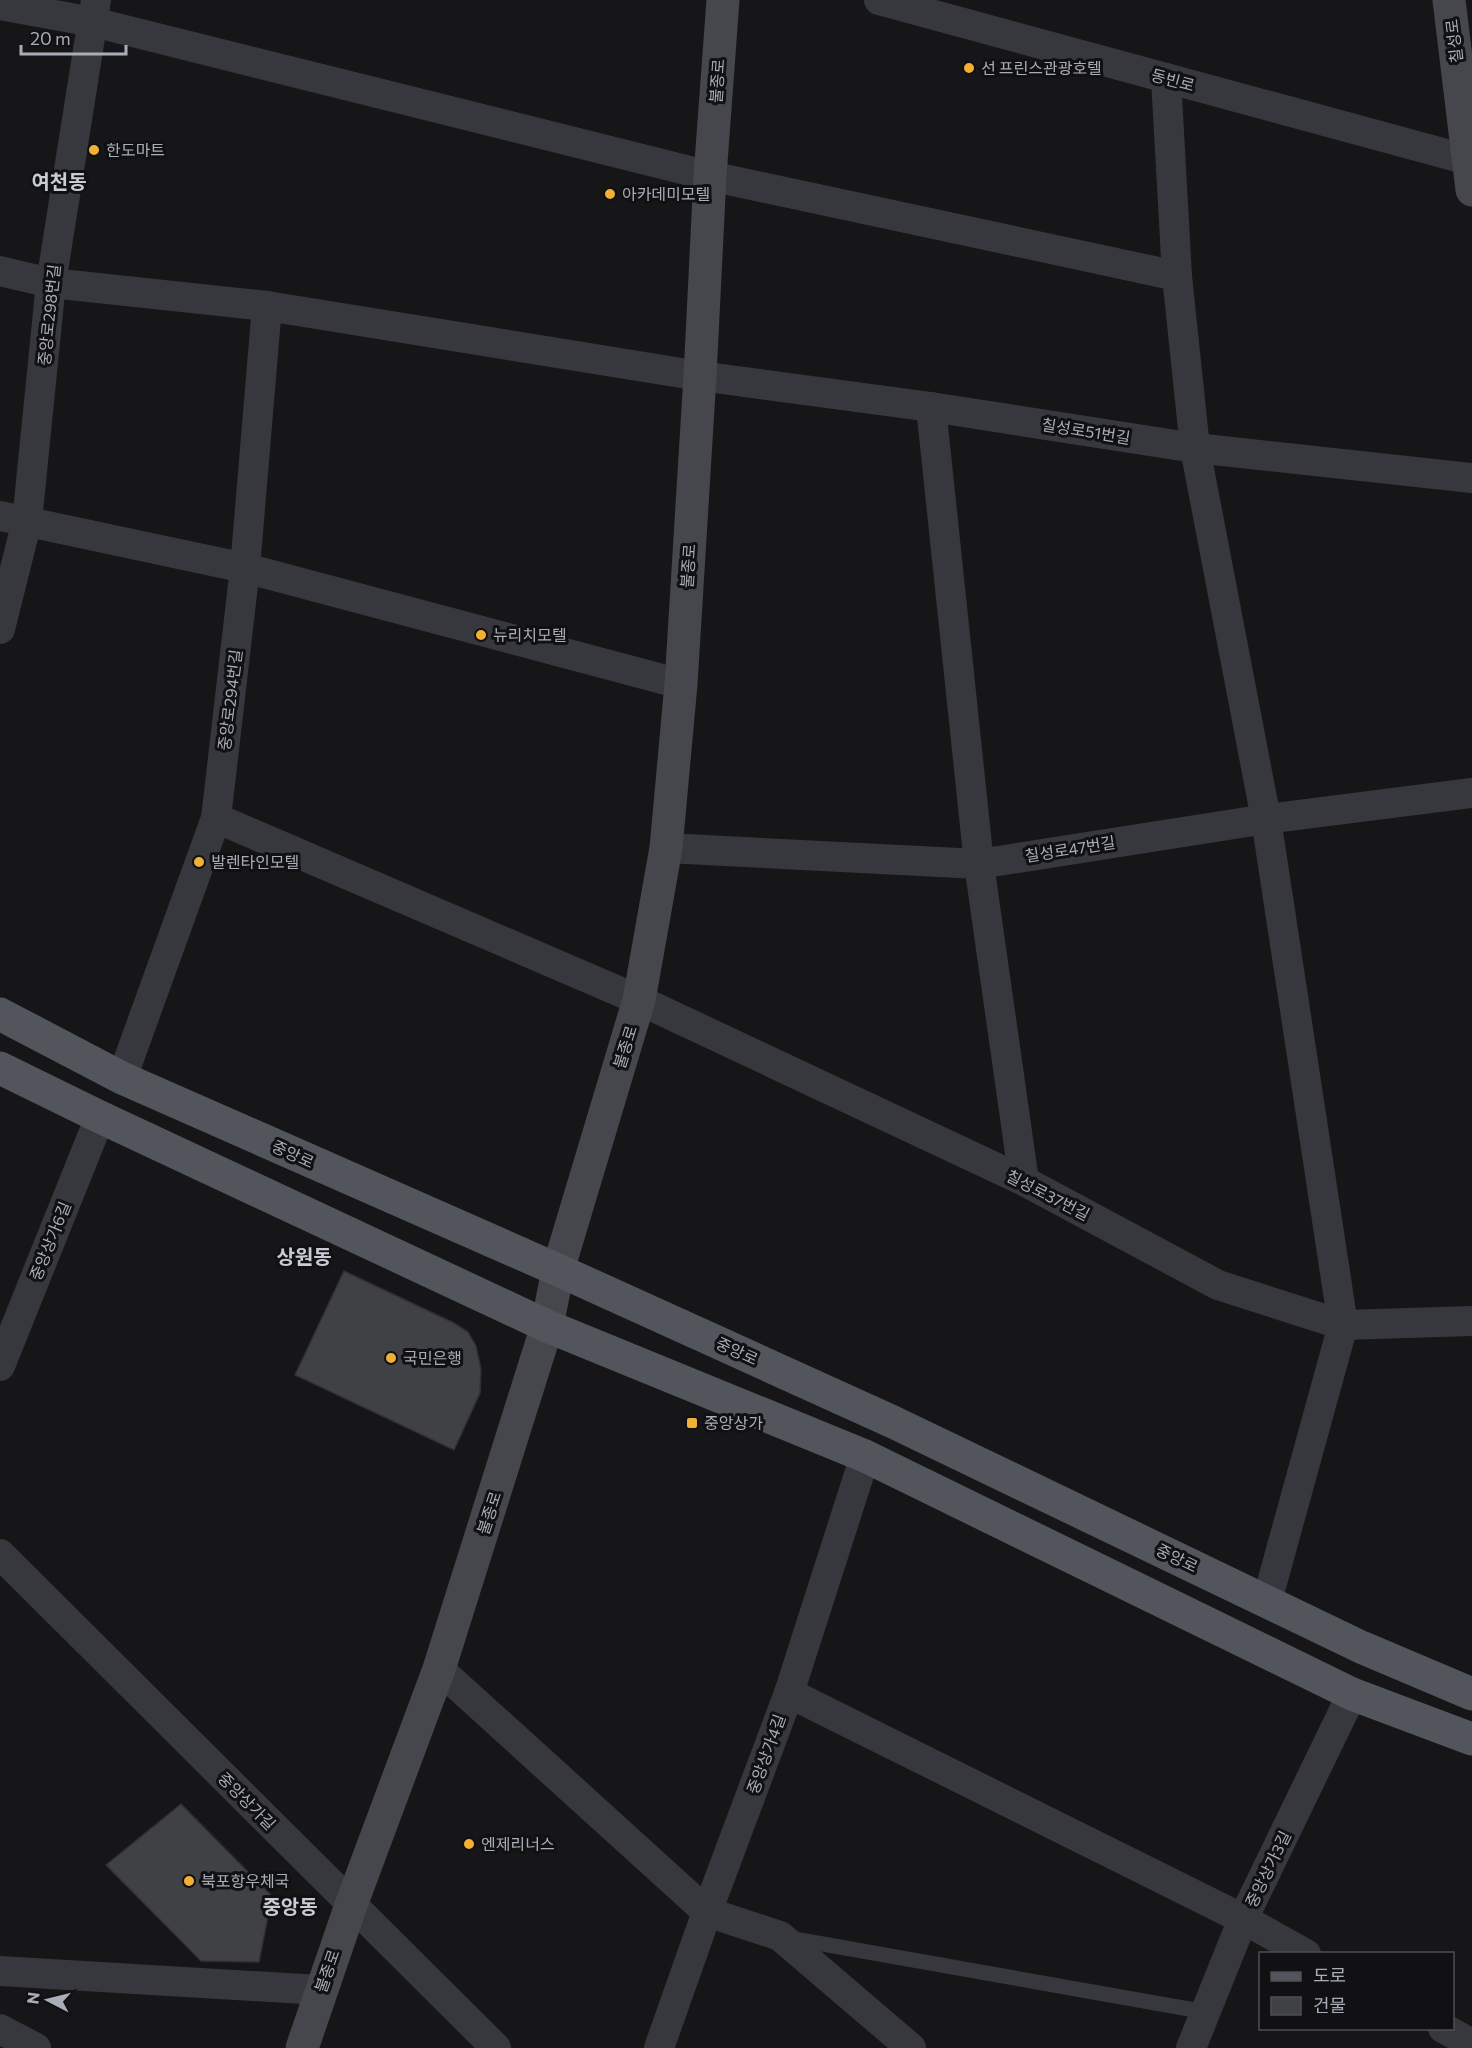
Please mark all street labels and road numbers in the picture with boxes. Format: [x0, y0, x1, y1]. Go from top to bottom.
street label: 칠성로 [1441, 18, 1466, 64]
street label: 불종로 [705, 58, 728, 104]
street label: 동빈로 [1149, 65, 1197, 94]
street label: 중앙로298번길 [34, 263, 63, 367]
street label: 칠성로51번길 [1040, 414, 1132, 447]
street label: 불종로 [676, 543, 699, 589]
street label: 중앙로294번길 [214, 648, 245, 752]
street label: 칠성로47번길 [1023, 832, 1117, 865]
street label: 불종로 [609, 1023, 640, 1071]
street label: 중앙로 [269, 1136, 317, 1171]
street label: 칠성로37번길 [1003, 1165, 1093, 1224]
street label: 중앙상가6길 [25, 1199, 74, 1283]
street label: 중앙로 [713, 1333, 761, 1368]
street label: 불종로 [473, 1489, 504, 1537]
street label: 중앙로 [1153, 1539, 1201, 1576]
street label: 중앙상가4길 [742, 1711, 789, 1796]
street label: 중앙상가길 [215, 1768, 280, 1833]
street label: 중앙상가3길 [1241, 1827, 1294, 1910]
street label: 불종로 [310, 1947, 343, 1995]

